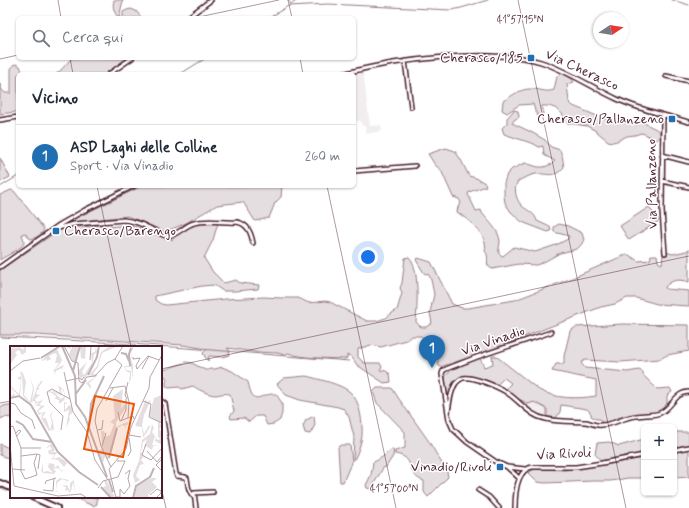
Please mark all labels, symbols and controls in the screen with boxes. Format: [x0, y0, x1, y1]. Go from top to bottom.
north arrow [593, 12, 629, 48]
text: 41°57'15"N [497, 13, 544, 27]
search box [16, 16, 356, 60]
icon: search [30, 27, 52, 49]
text: Cerca qui [62, 28, 123, 48]
street label: Via Cherasco [542, 45, 622, 95]
place label: Cherasco/185 [440, 49, 523, 67]
marker: Cherasco/185 [526, 53, 536, 63]
text: Vicino [32, 87, 78, 109]
place label: Cherasco/Pallanzeno [537, 110, 664, 128]
marker: Cherasco/Pallanzeno [667, 114, 677, 124]
text: ASD Laghi delle Colline [70, 138, 217, 158]
street label: Via Pallanzeno [642, 139, 662, 229]
text: 1 [42, 148, 48, 165]
text: 260 m [305, 148, 340, 165]
text: Sport · Via Vinadio [70, 158, 174, 175]
place label: Cherasco/Barengo [64, 222, 176, 240]
marker: Cherasco/Barengo [51, 226, 61, 236]
your location [358, 247, 378, 267]
street label: Via Vinadio [459, 322, 527, 360]
pin: 1 [419, 335, 445, 368]
inset map [10, 346, 162, 498]
map controls [641, 424, 677, 496]
button: + [641, 424, 677, 460]
street label: Via Rivoli [536, 444, 592, 464]
place label: Vinadio/Rivoli [411, 458, 492, 476]
button: − [641, 460, 677, 496]
marker: Vinadio/Rivoli [495, 462, 505, 472]
text: 41°57'00"N [370, 482, 418, 496]

